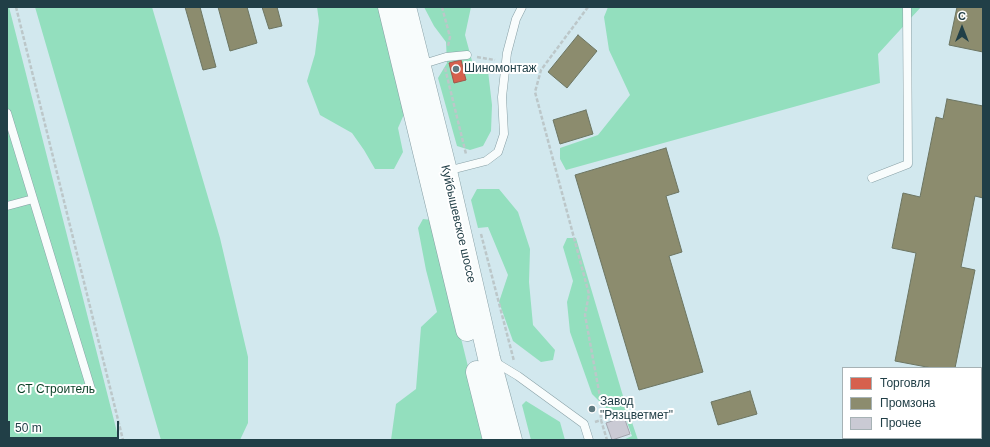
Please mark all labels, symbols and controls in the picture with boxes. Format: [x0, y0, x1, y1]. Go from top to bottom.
north arrow [942, 8, 982, 48]
text: С [958, 10, 966, 22]
place label: Шиномонтаж [464, 62, 537, 76]
marker: Шиномонтаж [451, 64, 461, 74]
street label: Куйбышевское шоссе [437, 164, 479, 284]
legend [842, 367, 982, 439]
text: Торговля [880, 376, 930, 390]
park label: СТ Строитель [17, 383, 95, 397]
place label: Завод "Рязцветмет" [600, 395, 673, 423]
text: Промзона [880, 396, 935, 410]
marker: Завод "Рязцветмет" [587, 404, 597, 414]
scale bar [10, 413, 121, 439]
text: Прочее [880, 416, 921, 430]
text: 50 m [15, 421, 42, 435]

